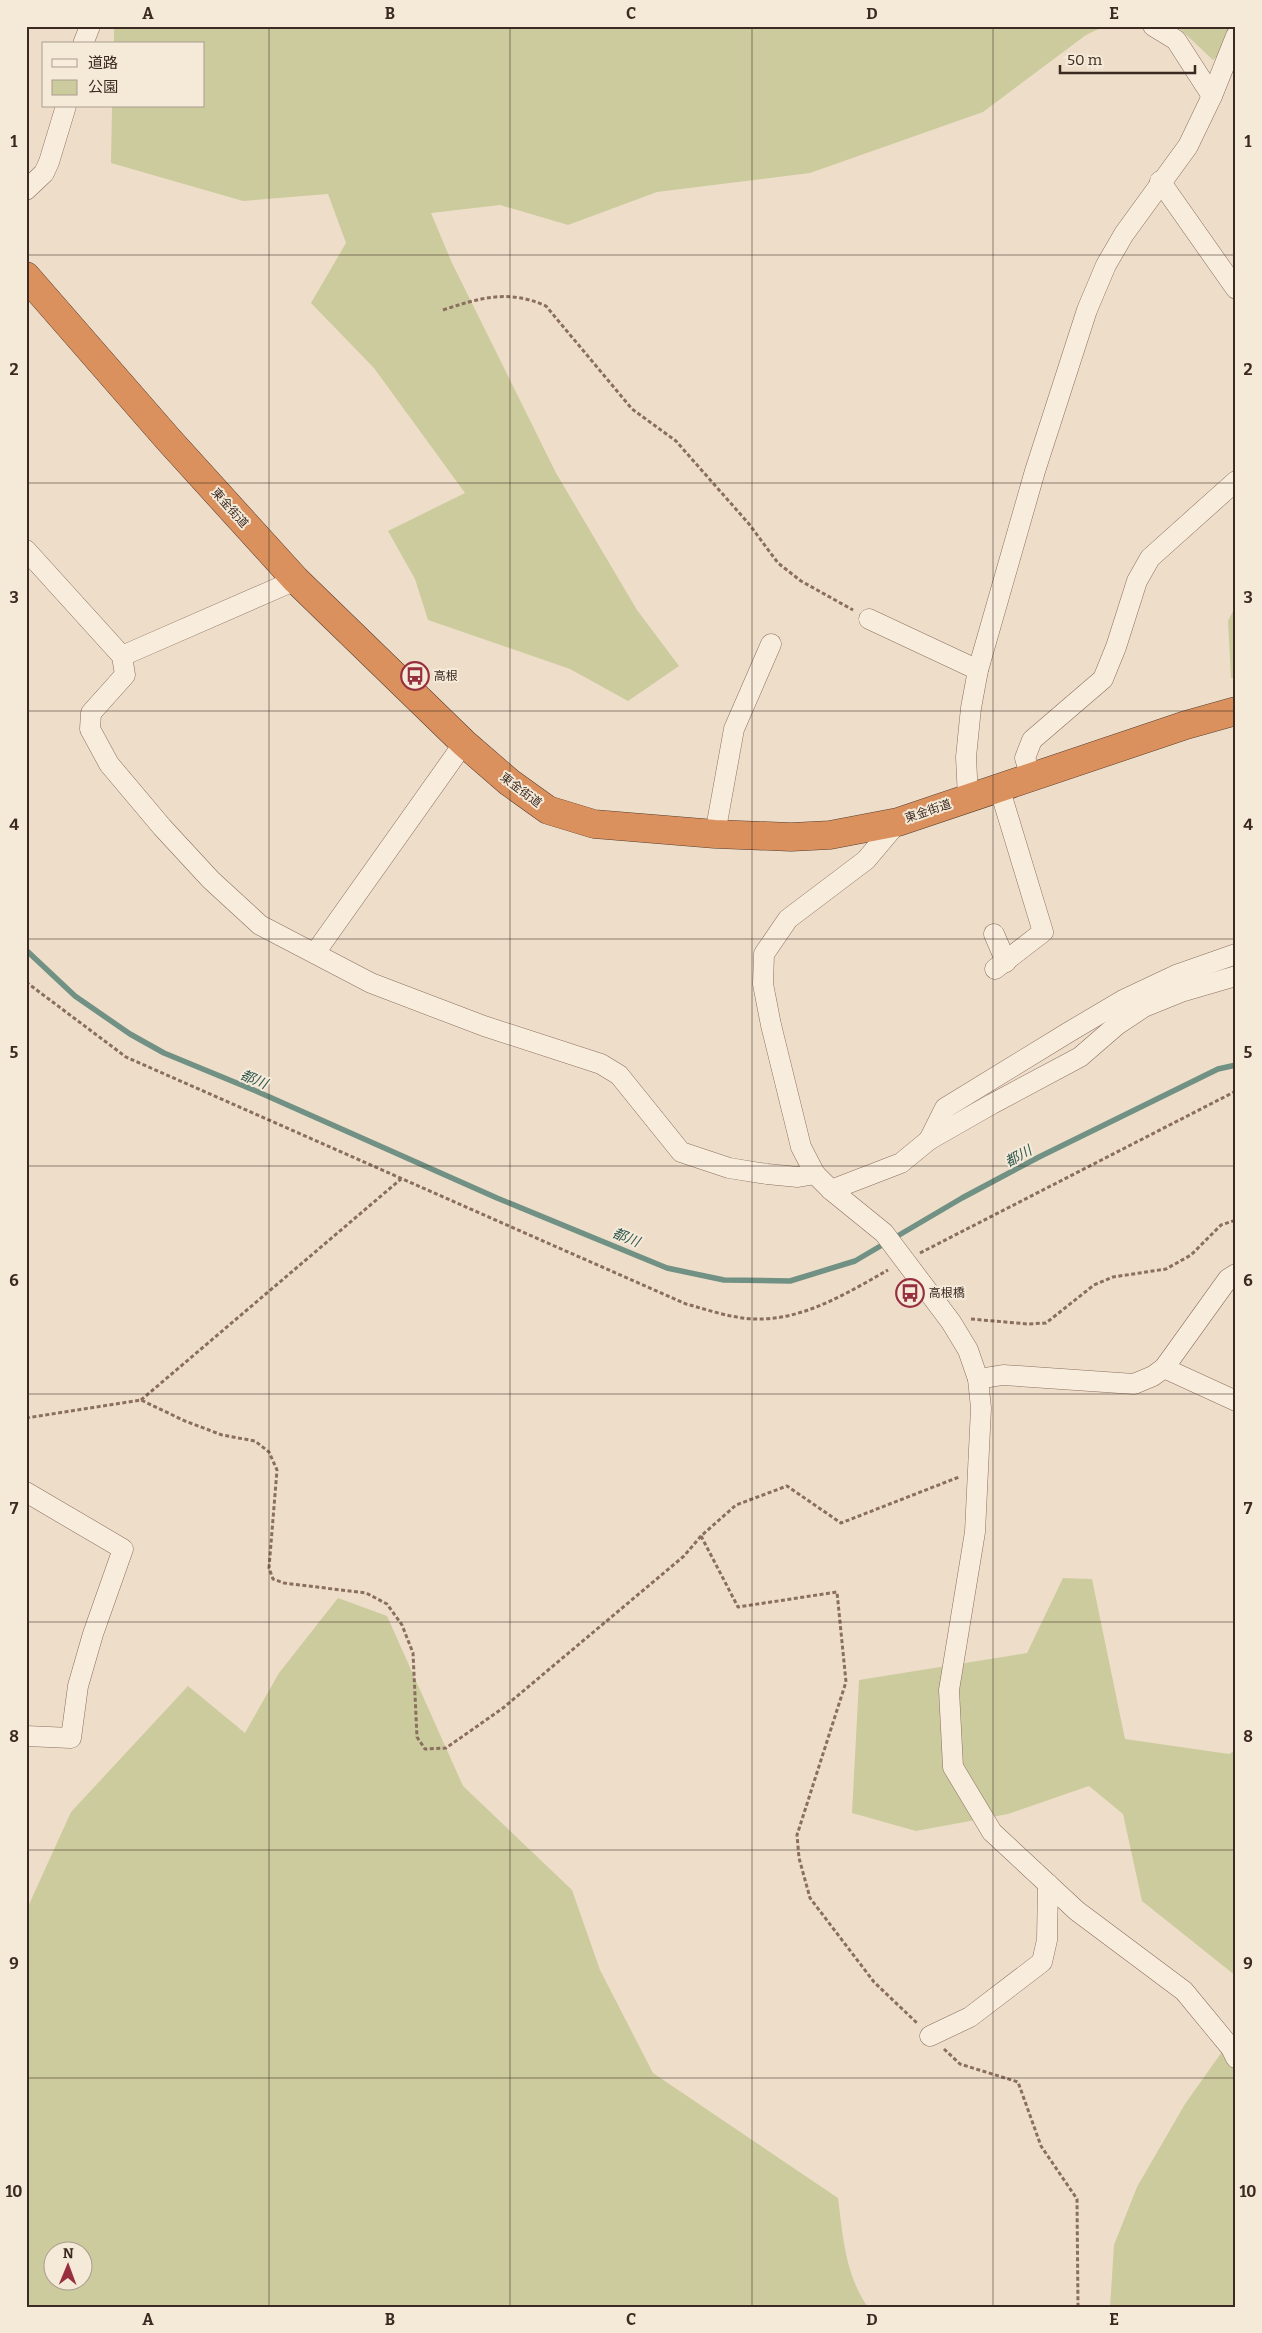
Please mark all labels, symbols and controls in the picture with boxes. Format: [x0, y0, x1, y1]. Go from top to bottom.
text: A [142, 4, 154, 23]
text: B [385, 4, 395, 23]
text: C [626, 4, 636, 23]
text: D [866, 4, 878, 23]
text: E [1109, 4, 1119, 23]
legend [42, 42, 205, 108]
scale bar [1060, 42, 1194, 74]
text: 50 m [1067, 51, 1103, 69]
text: 道路 [88, 54, 118, 72]
text: 公園 [88, 78, 118, 96]
text: 1 [11, 132, 18, 151]
text: 1 [1245, 132, 1252, 151]
text: 2 [9, 360, 19, 379]
text: 2 [1243, 360, 1253, 379]
street label: 東金街道 [209, 485, 251, 531]
text: 3 [9, 588, 19, 607]
text: 3 [1243, 588, 1253, 607]
bus stop icon: 高根 [400, 661, 430, 691]
place label: 高根 [434, 669, 458, 683]
street label: 東金街道 [498, 770, 544, 810]
street label: 東金街道 [903, 797, 953, 825]
text: 4 [9, 815, 19, 834]
text: 4 [1243, 815, 1253, 834]
text: 5 [10, 1043, 19, 1062]
text: 5 [1244, 1043, 1253, 1062]
water label: 都川 [238, 1066, 272, 1094]
water label: 都川 [1002, 1141, 1036, 1171]
water label: 都川 [610, 1224, 644, 1251]
text: 6 [9, 1271, 19, 1290]
text: 6 [1243, 1271, 1253, 1290]
bus stop icon: 高根橋 [895, 1278, 925, 1308]
place label: 高根橋 [929, 1286, 965, 1300]
text: 7 [10, 1499, 19, 1518]
text: 7 [1244, 1499, 1253, 1518]
text: 8 [9, 1727, 19, 1746]
text: 8 [1243, 1727, 1253, 1746]
text: 9 [9, 1954, 19, 1973]
text: 9 [1243, 1954, 1253, 1973]
text: 10 [5, 2182, 23, 2201]
text: 10 [1239, 2182, 1257, 2201]
north arrow [42, 2240, 92, 2290]
text: N [63, 2245, 74, 2262]
text: A [142, 2310, 154, 2329]
text: B [385, 2310, 395, 2329]
text: C [626, 2310, 636, 2329]
text: D [866, 2310, 878, 2329]
text: E [1109, 2310, 1119, 2329]

